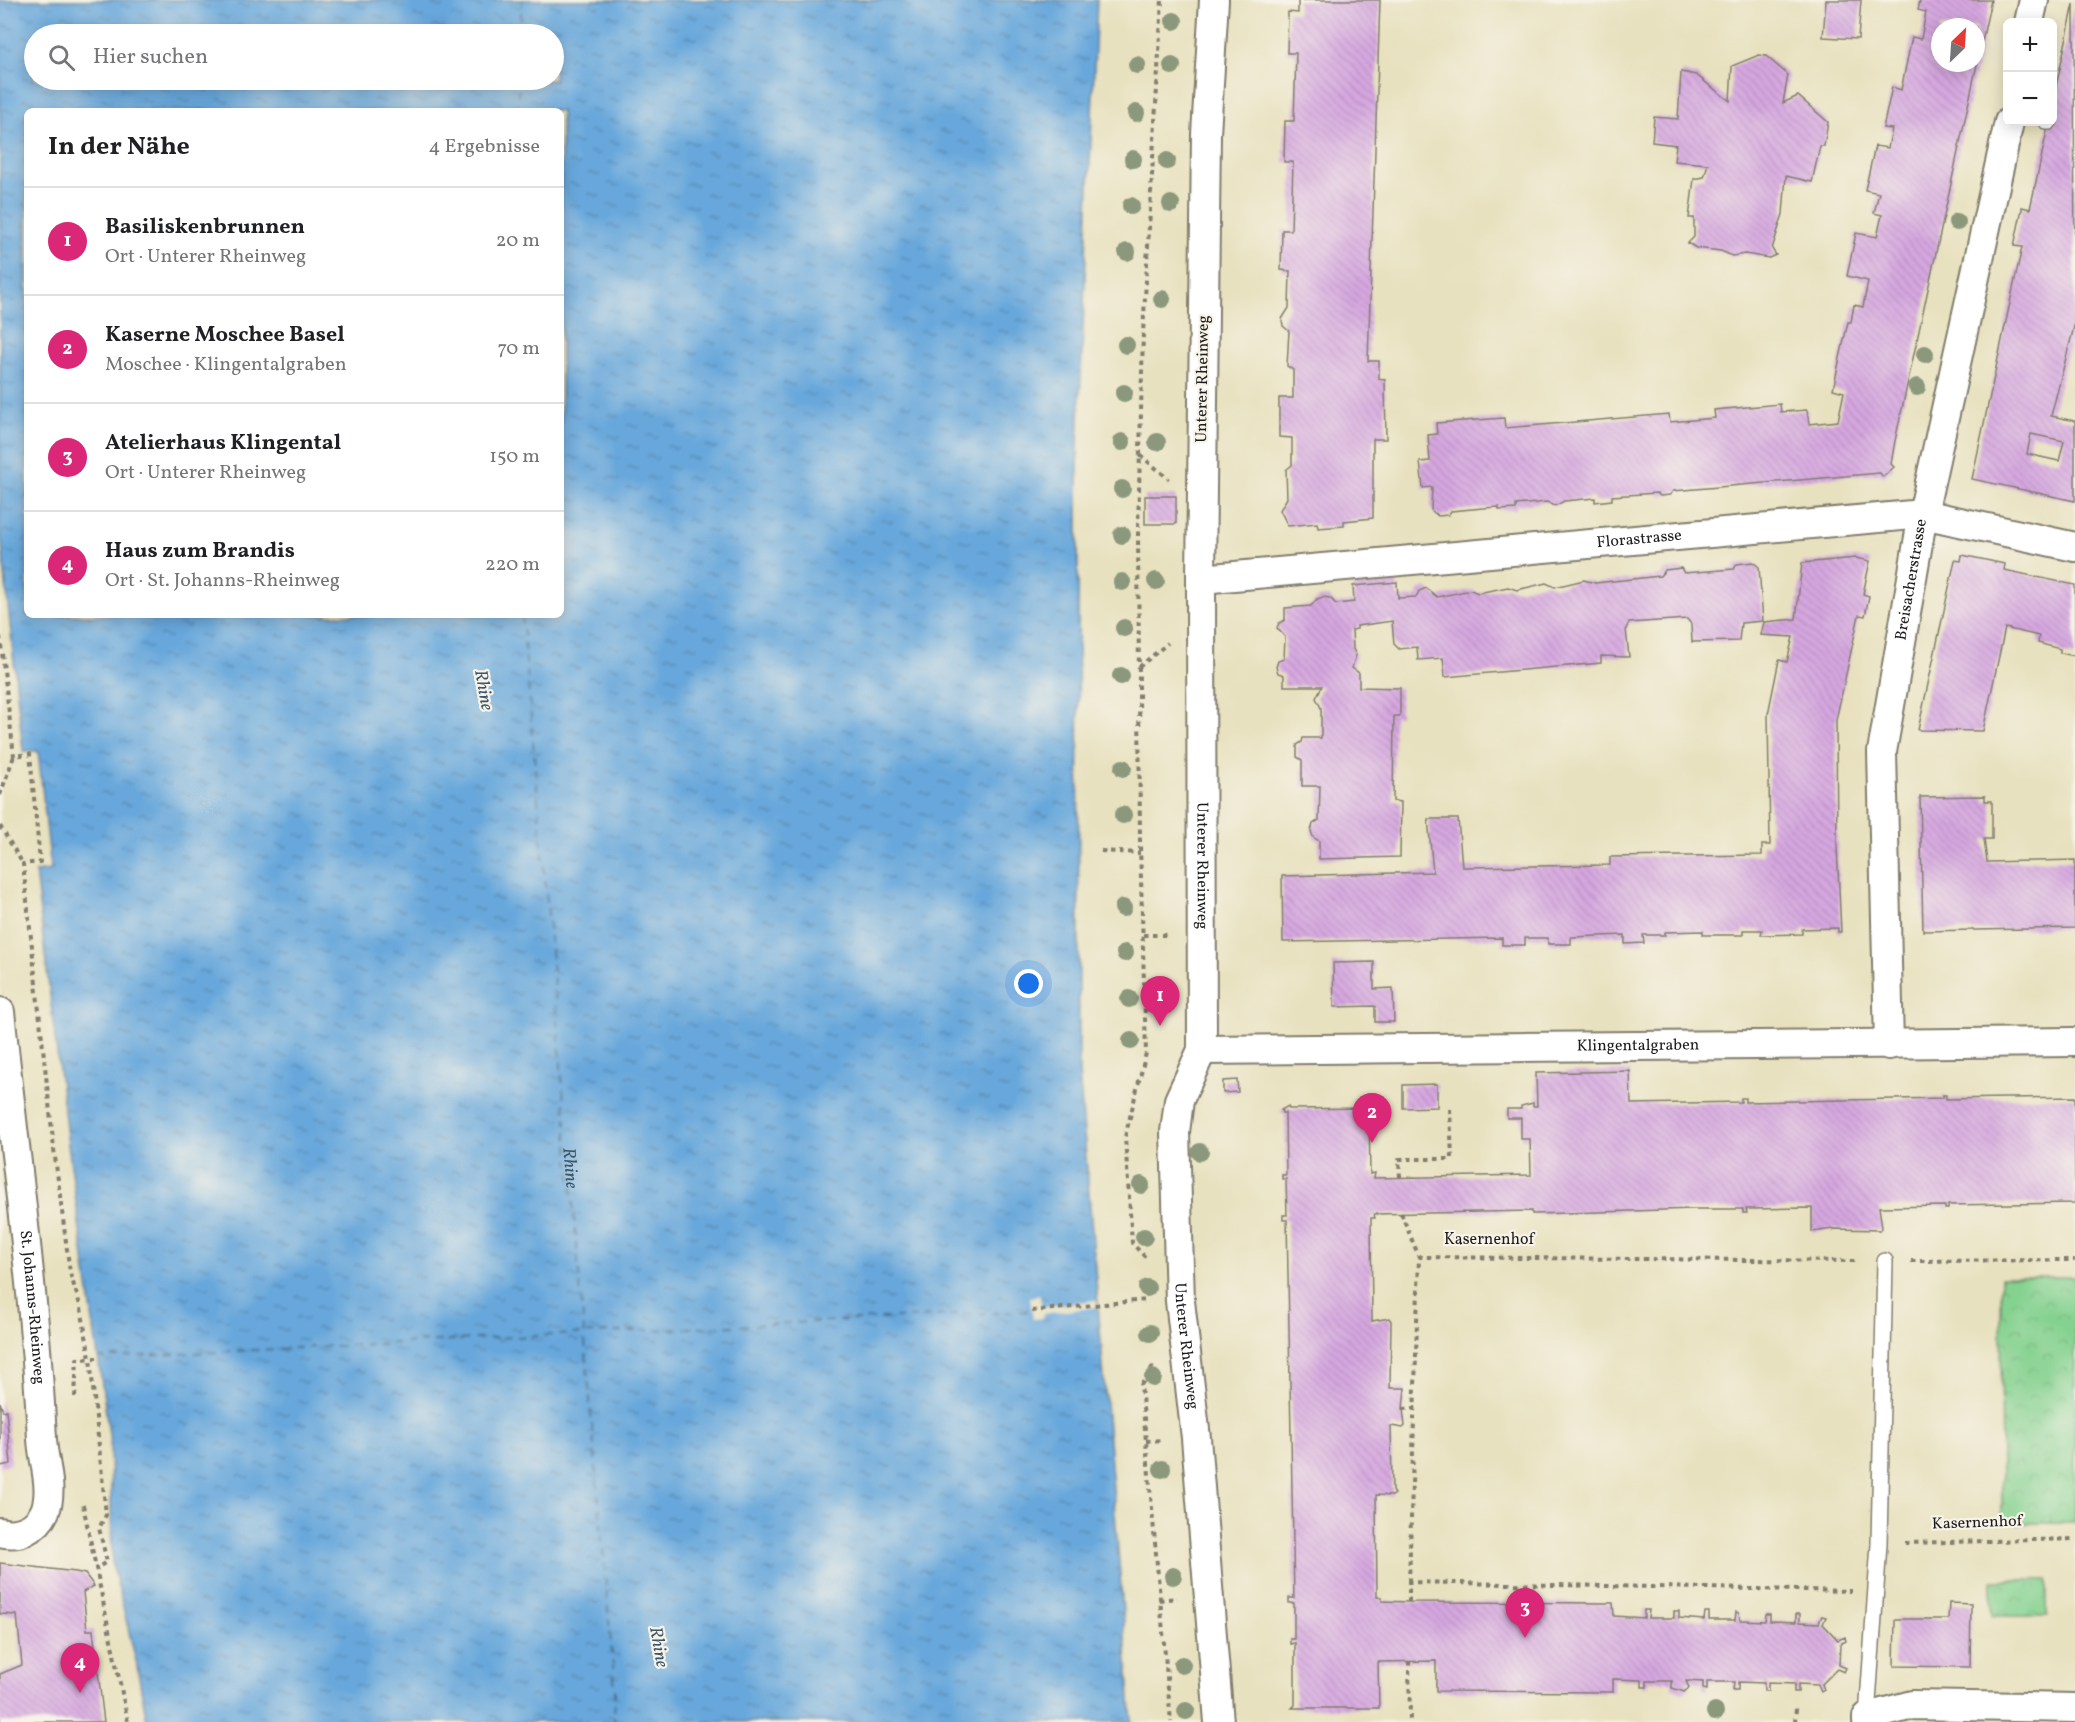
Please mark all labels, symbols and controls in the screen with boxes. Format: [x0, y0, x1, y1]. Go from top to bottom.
north arrow [1931, 18, 1985, 72]
map controls [2003, 18, 2057, 126]
button: + [2003, 18, 2057, 72]
search box [24, 24, 564, 90]
icon: search [45, 41, 78, 74]
text: Hier suchen [93, 42, 208, 73]
button: − [2003, 72, 2057, 126]
text: In der Nähe [48, 129, 190, 165]
text: 4 Ergebnisse [428, 133, 540, 161]
text: Basiliskenbrunnen [105, 212, 305, 243]
text: 1 [63, 227, 72, 255]
text: 20 m [496, 227, 540, 255]
text: Ort · Unterer Rheinweg [105, 243, 306, 271]
street label: Unterer Rheinweg [1191, 315, 1215, 443]
text: Kaserne Moschee Basel [105, 320, 345, 351]
text: 2 [62, 335, 73, 363]
text: 70 m [497, 335, 540, 363]
text: Moschee · Klingentalgraben [105, 351, 347, 379]
text: Atelierhaus Klingental [105, 428, 341, 459]
text: 3 [62, 443, 73, 471]
text: 150 m [489, 443, 540, 471]
text: Ort · Unterer Rheinweg [105, 459, 306, 487]
street label: Breisacherstrasse [1890, 517, 1933, 642]
street label: Florastrasse [1596, 525, 1683, 554]
text: Haus zum Brandis [105, 536, 295, 567]
text: 4 [61, 551, 74, 579]
text: 220 m [485, 551, 540, 579]
text: Ort · St. Johanns-Rheinweg [105, 567, 340, 595]
water label: Rhine [467, 668, 499, 713]
street label: Unterer Rheinweg [1190, 802, 1213, 930]
your location [1014, 969, 1043, 998]
pin: 1 [1140, 976, 1180, 1026]
street label: Klingentalgraben [1577, 1034, 1699, 1058]
pin: 2 [1352, 1094, 1392, 1143]
water label: Rhine [556, 1147, 584, 1190]
street label: St. Johanns-Rheinweg [14, 1229, 50, 1385]
street label: Kasernenhof [1444, 1229, 1536, 1251]
street label: Unterer Rheinweg [1168, 1282, 1204, 1411]
street label: Kasernenhof [1932, 1510, 2024, 1536]
pin: 3 [1506, 1588, 1544, 1638]
water label: Rhine [642, 1625, 674, 1670]
pin: 4 [60, 1644, 100, 1693]

